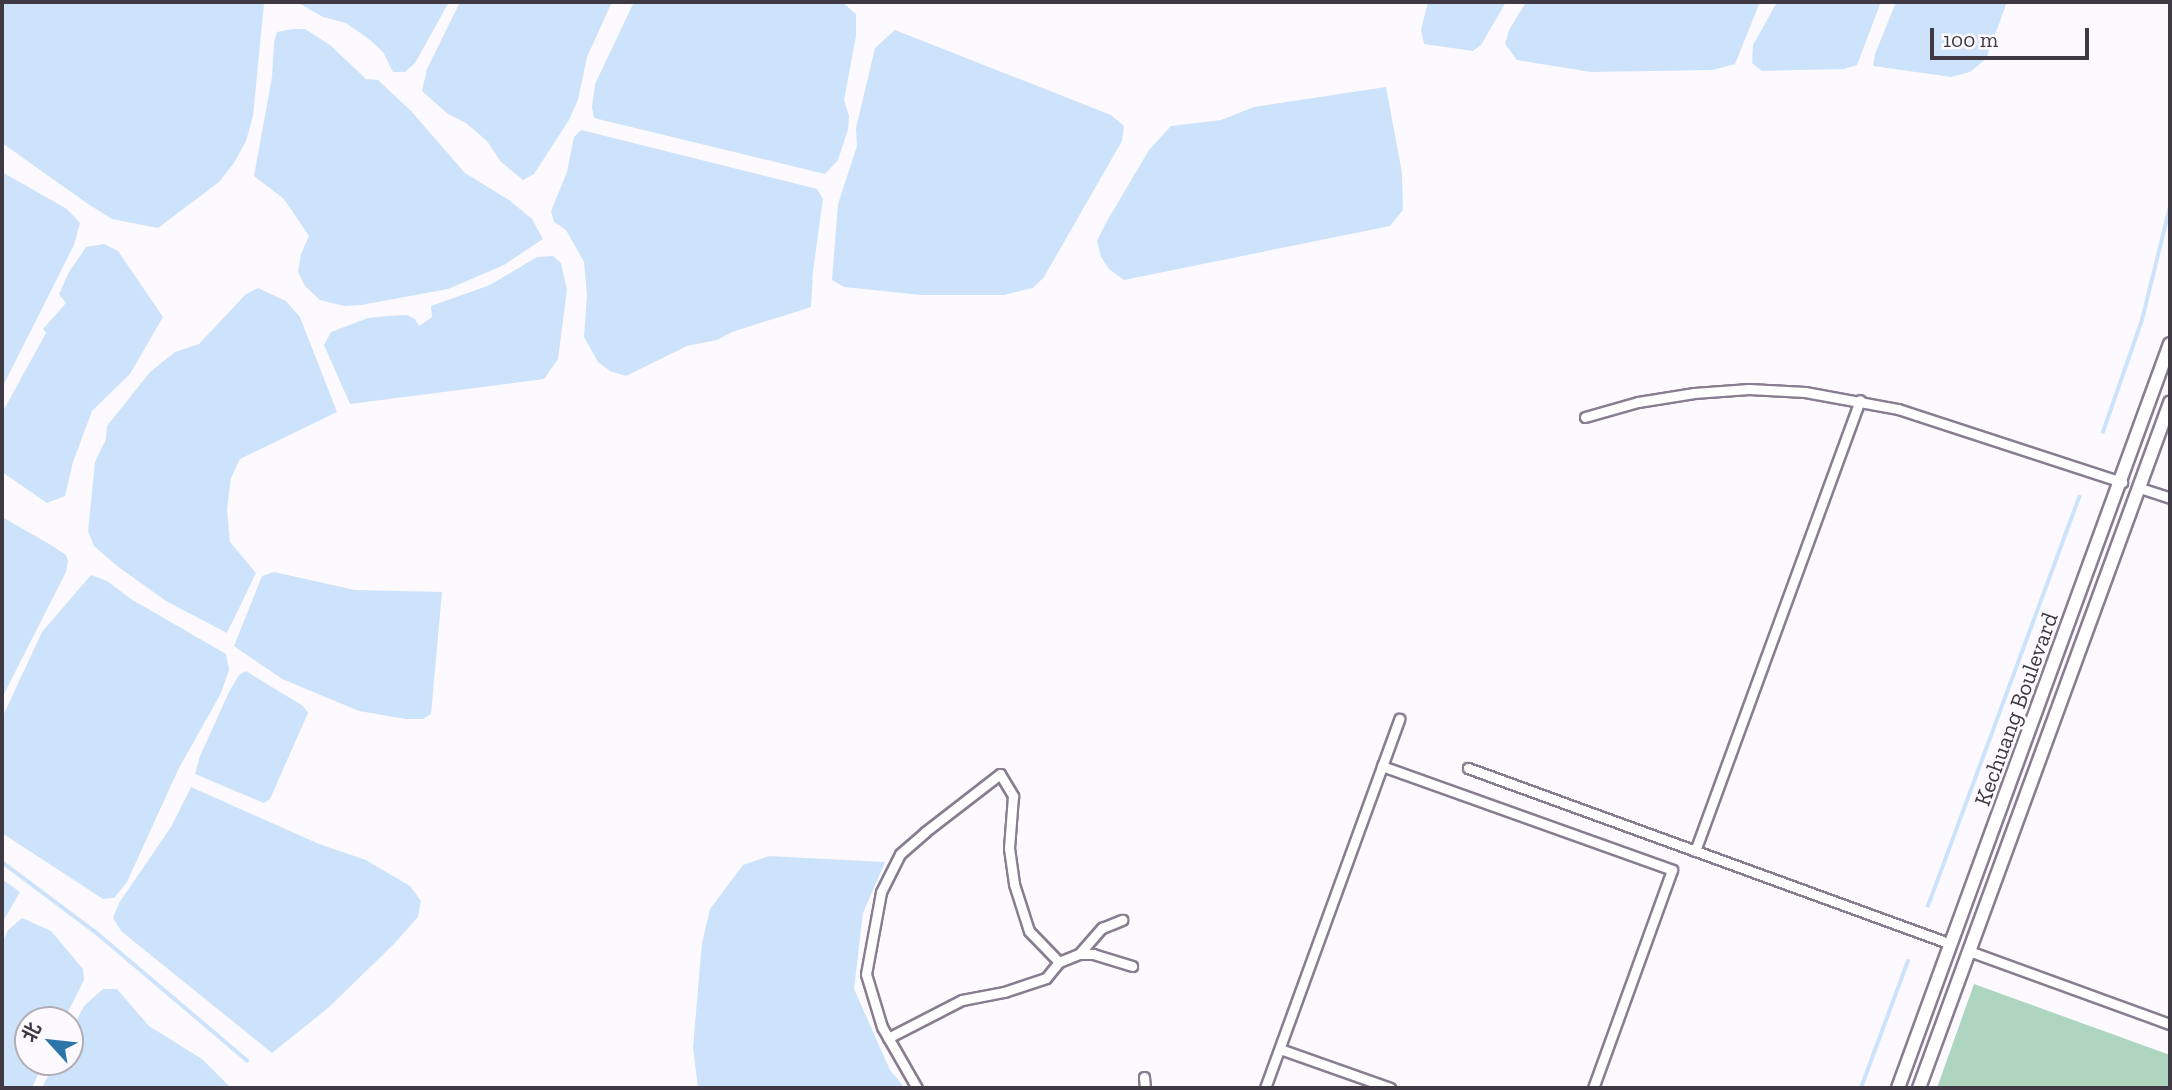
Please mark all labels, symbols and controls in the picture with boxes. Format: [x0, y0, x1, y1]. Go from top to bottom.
scale bar [1934, 14, 2093, 58]
text: 100 m [1943, 27, 1998, 52]
street label: Kechuang Boulevard [1968, 609, 2064, 809]
north arrow [14, 1006, 84, 1076]
text: 北 [17, 1018, 46, 1046]

